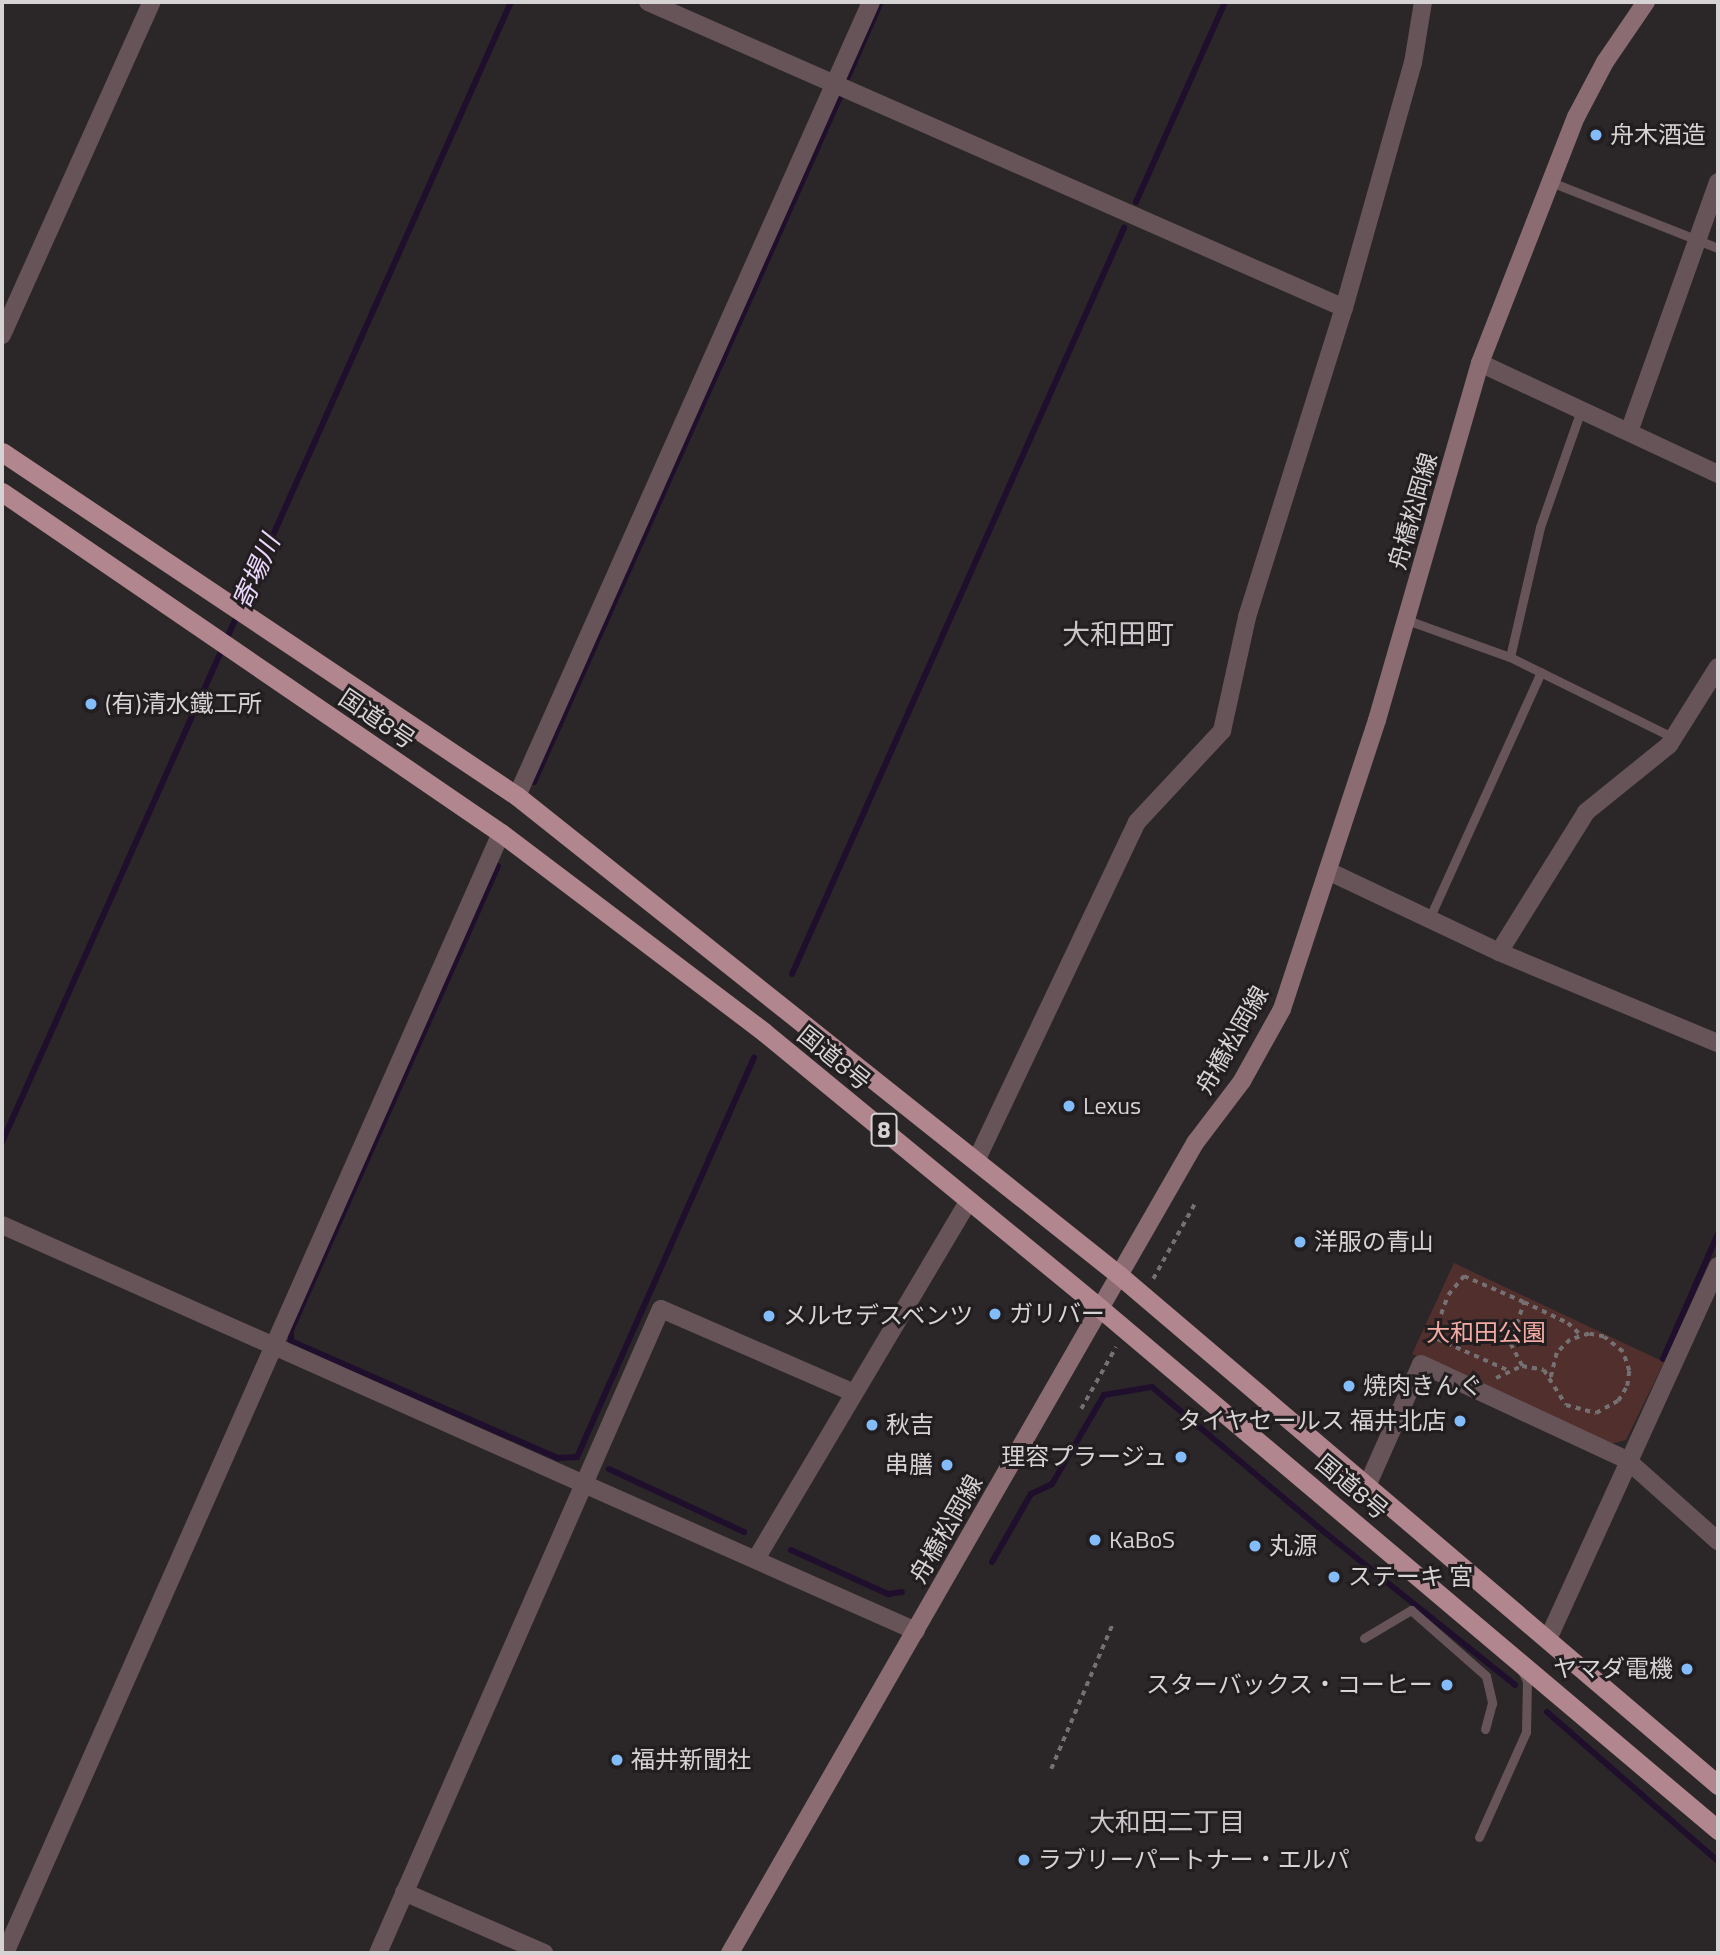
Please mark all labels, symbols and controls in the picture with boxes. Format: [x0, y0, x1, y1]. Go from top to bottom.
place label: 舟木酒造 [1610, 121, 1706, 149]
marker: 舟木酒造 [1588, 127, 1604, 143]
street label: 舟橋松岡線 [1383, 449, 1443, 573]
water label: 寄場川 [226, 530, 286, 614]
district label: 大和田町 [1062, 617, 1174, 651]
street label: 国道8号 [334, 683, 420, 755]
place label: (有)清水鐵工所 [105, 690, 262, 718]
marker: (有)清水鐵工所 [83, 696, 99, 712]
street label: 舟橋松岡線 [1190, 981, 1274, 1099]
street label: 国道8号 [792, 1020, 876, 1096]
place label: Lexus [1083, 1092, 1141, 1120]
marker: Lexus [1061, 1098, 1077, 1114]
road number: 8 [870, 1110, 898, 1149]
place label: 洋服の青山 [1314, 1228, 1434, 1256]
marker: 洋服の青山 [1292, 1234, 1308, 1250]
place label: ガリバー [1009, 1300, 1105, 1328]
place label: メルセデスベンツ [783, 1302, 975, 1330]
marker: ガリバー [987, 1306, 1003, 1322]
marker: メルセデスベンツ [761, 1308, 777, 1324]
park label: 大和田公園 [1426, 1319, 1546, 1347]
place label: 焼肉きんぐ [1363, 1372, 1483, 1400]
marker: 焼肉きんぐ [1341, 1378, 1357, 1394]
place label: タイヤセールス 福井北店 [1177, 1407, 1446, 1435]
place label: 秋吉 [886, 1411, 934, 1439]
marker: タイヤセールス 福井北店 [1452, 1413, 1468, 1429]
marker: 秋吉 [864, 1417, 880, 1433]
place label: 理容プラージュ [999, 1443, 1167, 1471]
marker: 理容プラージュ [1173, 1449, 1189, 1465]
street label: 国道8号 [1310, 1449, 1394, 1525]
place label: 串膳 [885, 1451, 933, 1479]
marker: 串膳 [939, 1457, 955, 1473]
street label: 舟橋松岡線 [904, 1470, 988, 1588]
place label: KaBoS [1109, 1526, 1175, 1554]
marker: KaBoS [1087, 1532, 1103, 1548]
place label: 丸源 [1269, 1532, 1317, 1560]
marker: 丸源 [1247, 1538, 1263, 1554]
place label: ステーキ 宮 [1348, 1563, 1473, 1591]
marker: ステーキ 宮 [1326, 1569, 1342, 1585]
place label: ヤマダ電機 [1553, 1655, 1673, 1683]
marker: ヤマダ電機 [1679, 1661, 1695, 1677]
place label: スターバックス・コーヒー [1145, 1671, 1433, 1699]
marker: スターバックス・コーヒー [1439, 1677, 1455, 1693]
place label: 福井新聞社 [631, 1746, 751, 1774]
marker: 福井新聞社 [609, 1752, 625, 1768]
district label: 大和田二丁目 [1089, 1806, 1245, 1838]
place label: ラブリーパートナー・エルパ [1038, 1846, 1350, 1874]
marker: ラブリーパートナー・エルパ [1016, 1852, 1032, 1868]

